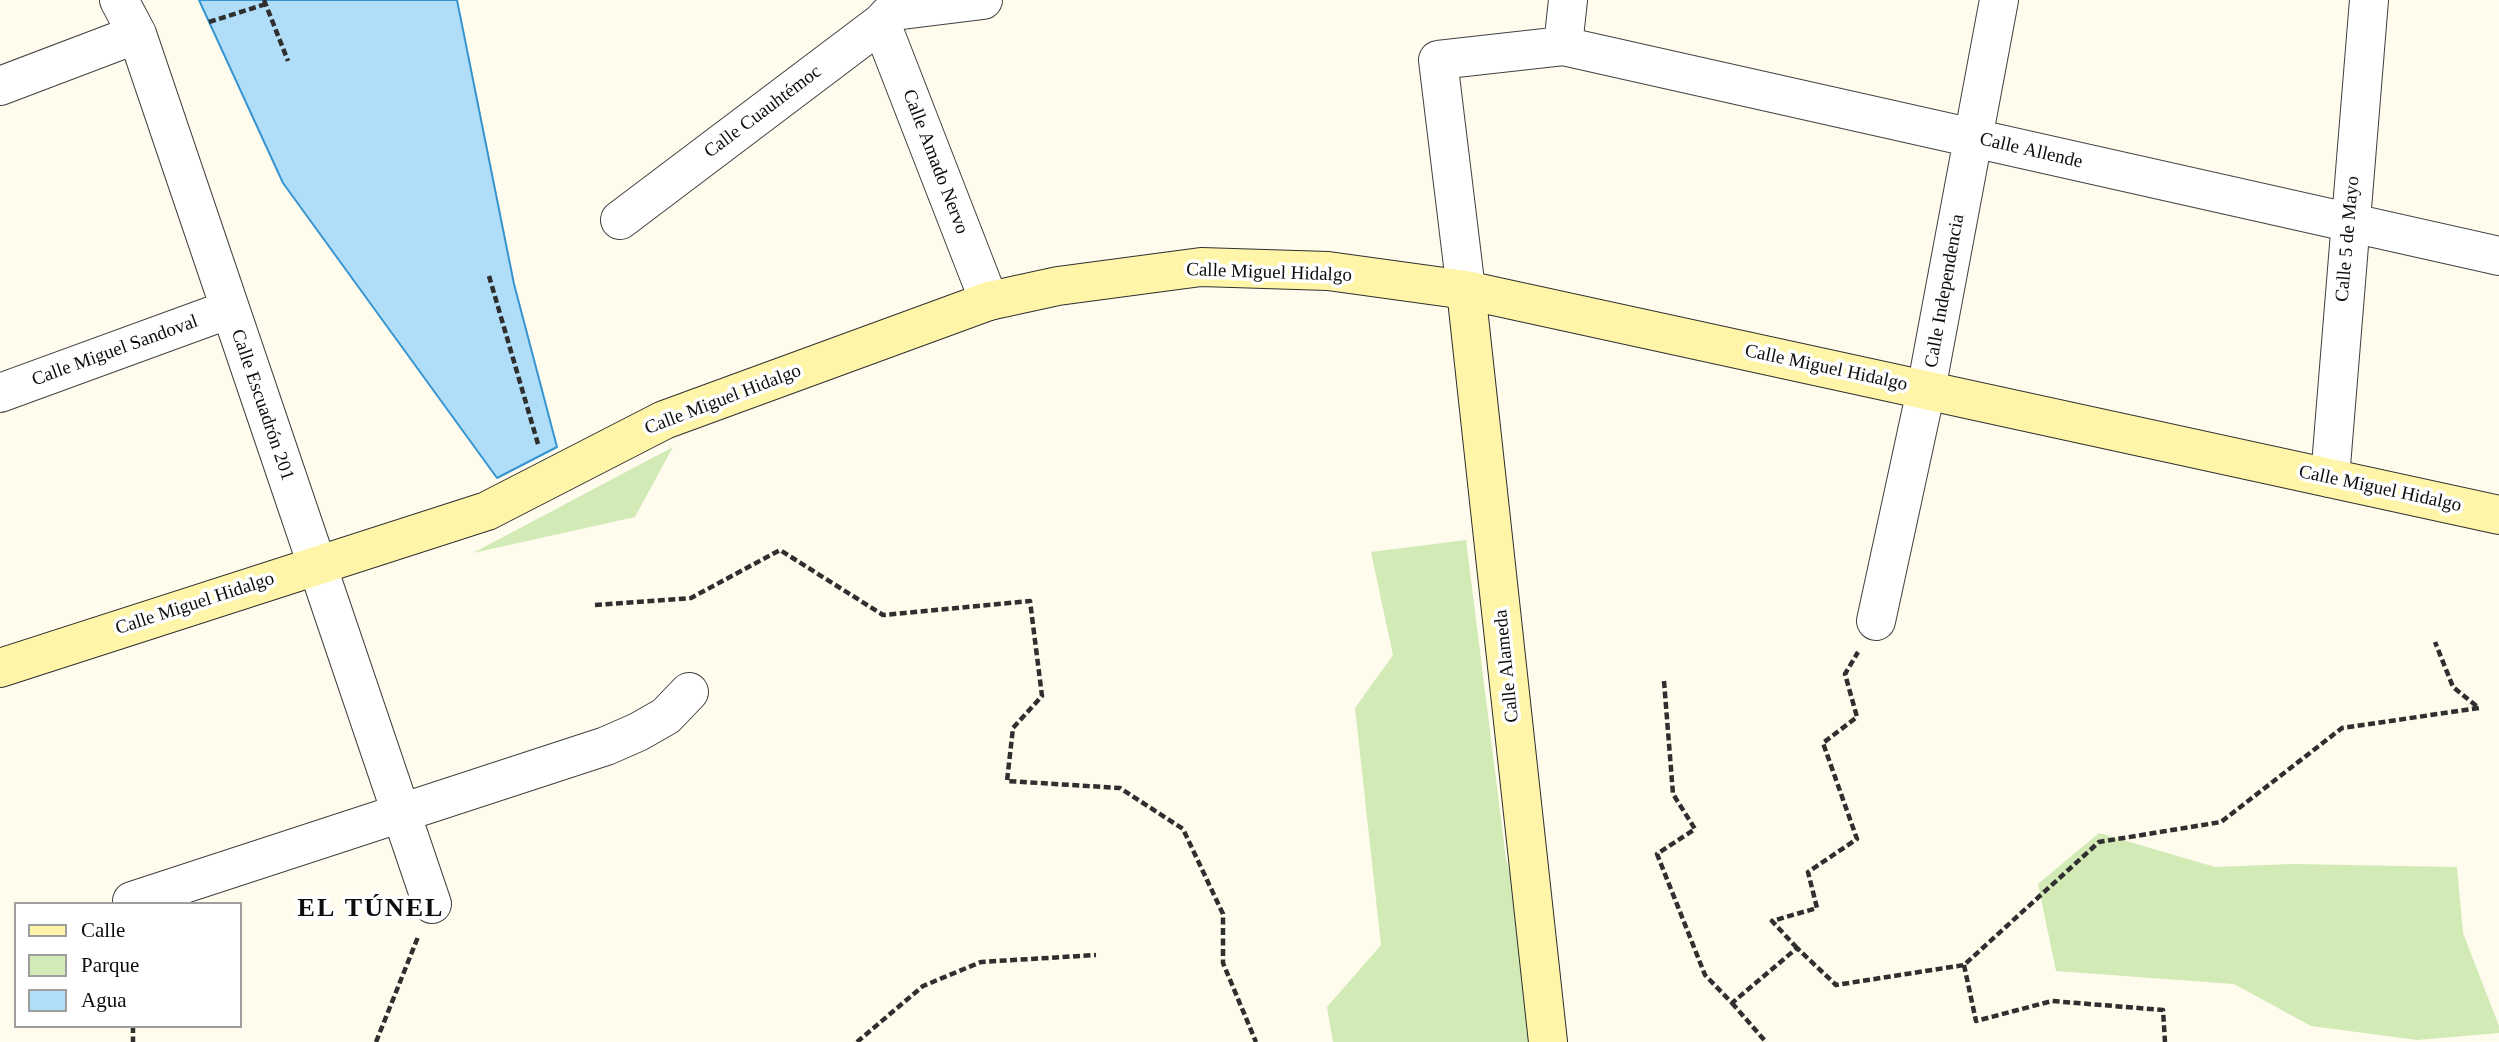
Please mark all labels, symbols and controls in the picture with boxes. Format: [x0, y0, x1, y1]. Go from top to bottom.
street label: Calle Cuauhtémoc [700, 61, 826, 163]
street label: Calle Amado Nervo [897, 86, 973, 238]
street label: Calle Allende [1977, 128, 2085, 174]
street label: Calle 5 de Mayo [2331, 175, 2365, 303]
street label: Calle Independencia [1920, 212, 1970, 370]
street label: Calle Miguel Hidalgo [1186, 259, 1352, 287]
street label: Calle Miguel Sandoval [29, 310, 201, 392]
street label: Calle Escuadrón 201 [225, 326, 299, 484]
street label: Calle Miguel Hidalgo [1743, 340, 1909, 396]
street label: Calle Miguel Hidalgo [642, 360, 804, 440]
street label: Calle Miguel Hidalgo [2297, 461, 2463, 517]
street label: Calle Miguel Hidalgo [113, 568, 277, 640]
street label: Calle Alameda [1490, 608, 1524, 724]
district label: EL TÚNEL [299, 893, 443, 925]
legend [14, 902, 242, 1028]
text: Calle [81, 918, 125, 942]
text: Parque [81, 953, 139, 977]
text: Agua [81, 988, 127, 1012]

